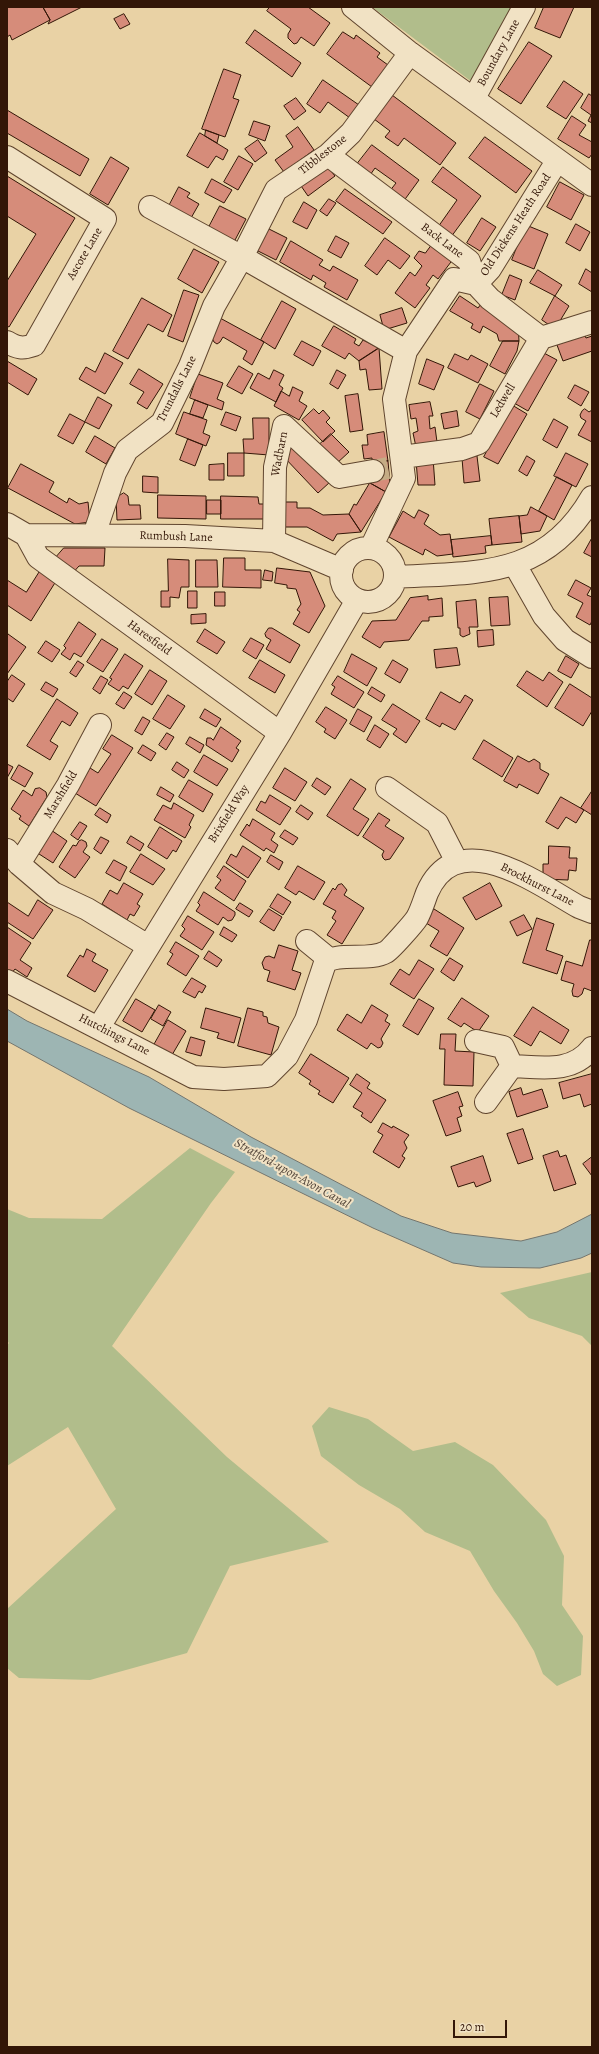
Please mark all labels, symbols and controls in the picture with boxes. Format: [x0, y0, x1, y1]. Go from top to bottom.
street label: Boundary Lane [475, 17, 523, 89]
street label: Tibblestone [296, 132, 350, 178]
street label: Old Dickens Heath Road [477, 171, 555, 279]
street label: Back Lane [418, 220, 466, 262]
street label: Ascote Lane [64, 225, 106, 283]
street label: Trundalls Lane [154, 353, 200, 425]
street label: Ledwell [487, 381, 519, 421]
street label: Wadbarn [269, 430, 291, 478]
street label: Rumbush Lane [139, 529, 213, 545]
street label: Haresfield [124, 617, 174, 659]
street label: Marshfield [41, 768, 81, 822]
street label: Brixfield Way [205, 782, 253, 846]
street label: Brockhurst Lane [498, 860, 576, 910]
street label: Hutchings Lane [76, 1011, 152, 1059]
water label: Stratford-upon-Avon Canal [231, 1136, 353, 1212]
scale bar [455, 2012, 509, 2038]
text: 20 m [460, 2019, 484, 2035]

